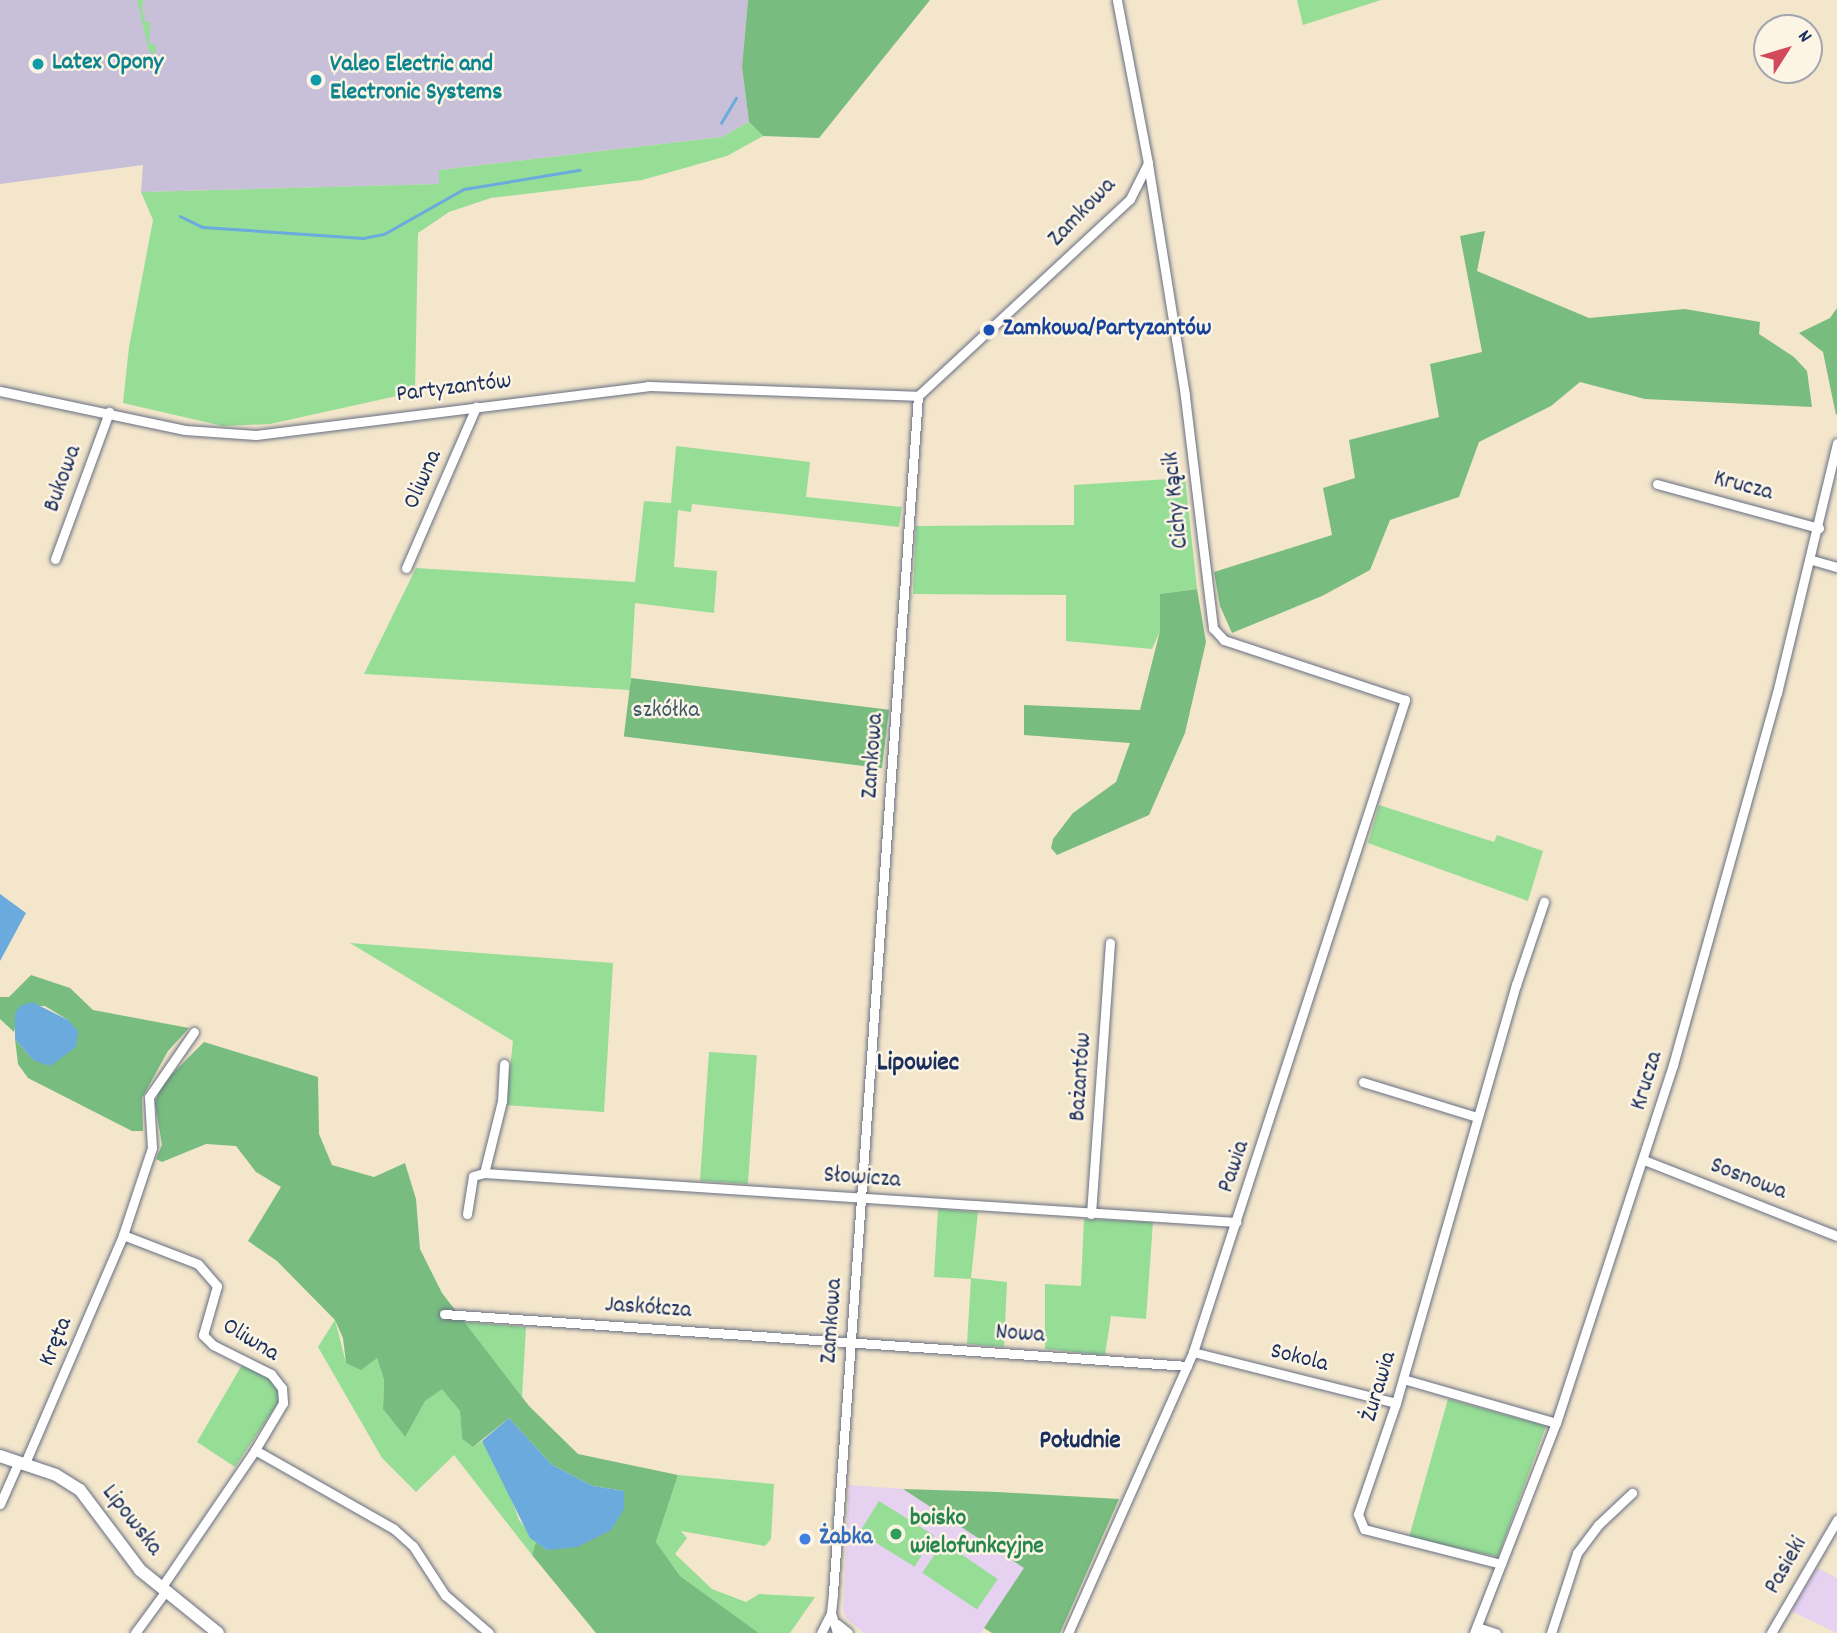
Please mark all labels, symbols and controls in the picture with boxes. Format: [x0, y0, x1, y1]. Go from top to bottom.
north arrow [1753, 14, 1823, 84]
text: N [1790, 25, 1817, 49]
place label: Latex Opony [52, 50, 163, 78]
place label: Valeo Electric and Electronic Systems [330, 52, 502, 108]
marker: Latex Opony [30, 56, 46, 72]
marker: Valeo Electric and Electronic Systems [308, 72, 324, 88]
street label: Zamkowa [1043, 172, 1123, 254]
place label: Zamkowa/Partyzantów [1003, 316, 1211, 344]
marker: Zamkowa/Partyzantów [981, 322, 997, 338]
street label: Partyzantów [395, 368, 513, 410]
street label: Bukowa [39, 442, 89, 516]
street label: Oliwna [398, 446, 450, 514]
street label: Cichy Kącik [1158, 450, 1196, 550]
street label: Krucza [1710, 465, 1776, 509]
park label: szkółka [633, 698, 699, 726]
street label: Zamkowa [857, 712, 891, 800]
street label: Bażantów [1065, 1032, 1099, 1122]
district label: Lipowiec [877, 1048, 959, 1080]
street label: Krucza [1625, 1048, 1671, 1114]
street label: Pawia [1213, 1137, 1257, 1197]
street label: Sosnowa [1706, 1152, 1790, 1208]
street label: Słowicza [822, 1162, 902, 1196]
street label: Zamkowa [816, 1277, 850, 1365]
street label: Jaskółcza [604, 1292, 692, 1326]
street label: Kręta [34, 1313, 80, 1371]
street label: Oliwna [216, 1313, 284, 1369]
street label: Nowa [994, 1319, 1046, 1351]
street label: Sokola [1267, 1338, 1331, 1380]
street label: Żurawia [1356, 1348, 1404, 1426]
district label: Południe [1039, 1426, 1121, 1458]
street label: Lipowska [94, 1480, 168, 1562]
place label: boisko wielofunkcyjne [910, 1506, 1044, 1562]
place label: Żabka [819, 1525, 872, 1553]
marker: boisko wielofunkcyjne [888, 1526, 904, 1542]
marker: Żabka [797, 1531, 813, 1547]
street label: Pasieki [1759, 1532, 1815, 1600]

